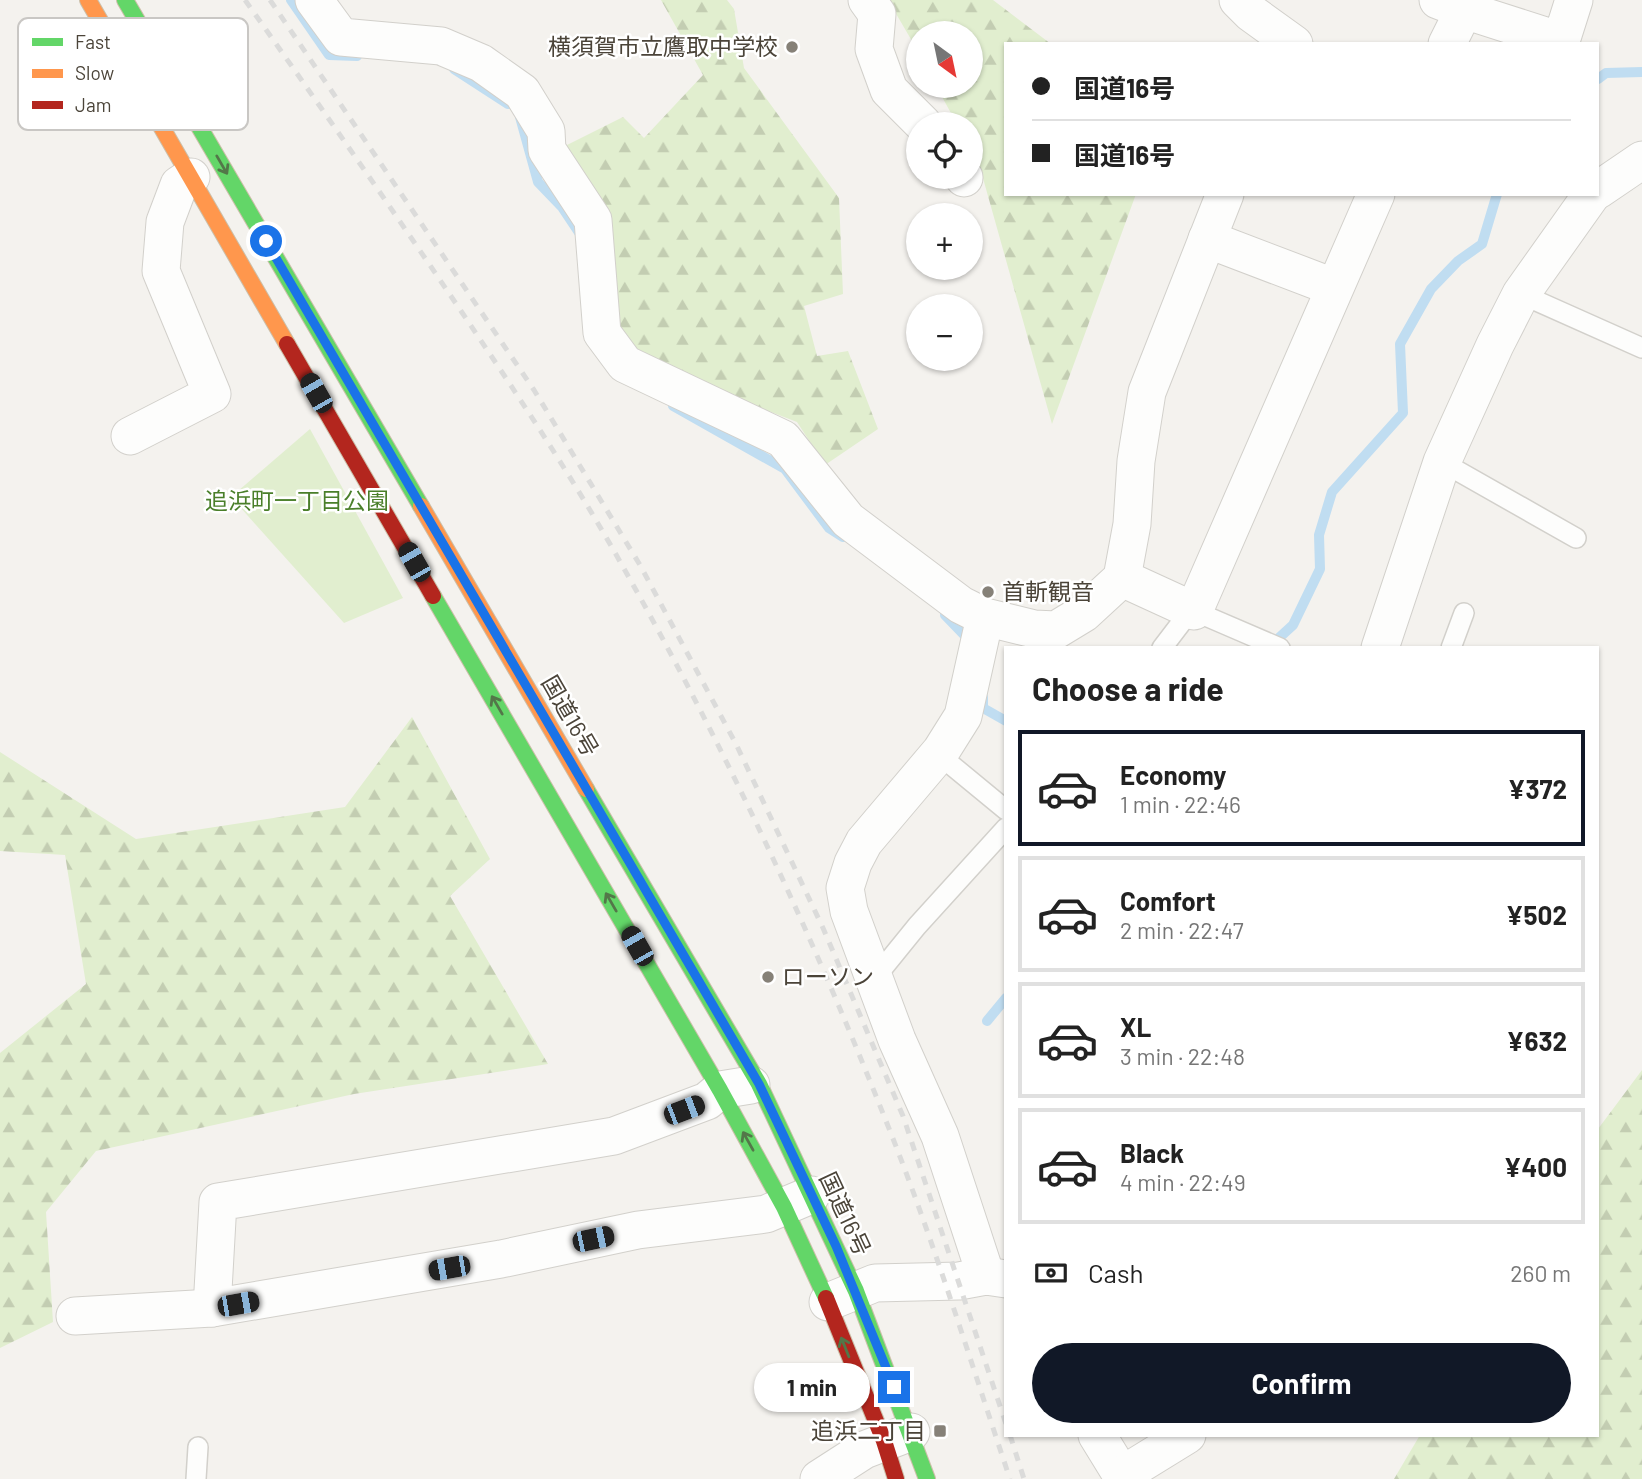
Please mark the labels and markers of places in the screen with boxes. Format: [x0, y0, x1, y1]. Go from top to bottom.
place label: 横須賀市立鷹取中学校 [548, 32, 778, 60]
marker: 横須賀市立鷹取中学校 [784, 39, 800, 55]
place label: 首斬観音 [1002, 577, 1094, 605]
marker: 首斬観音 [980, 584, 996, 600]
place label: ローソン [782, 962, 874, 990]
marker: ローソン [760, 969, 776, 985]
place label: 追浜二丁目 [811, 1416, 926, 1444]
marker: 追浜二丁目 [932, 1423, 948, 1439]

